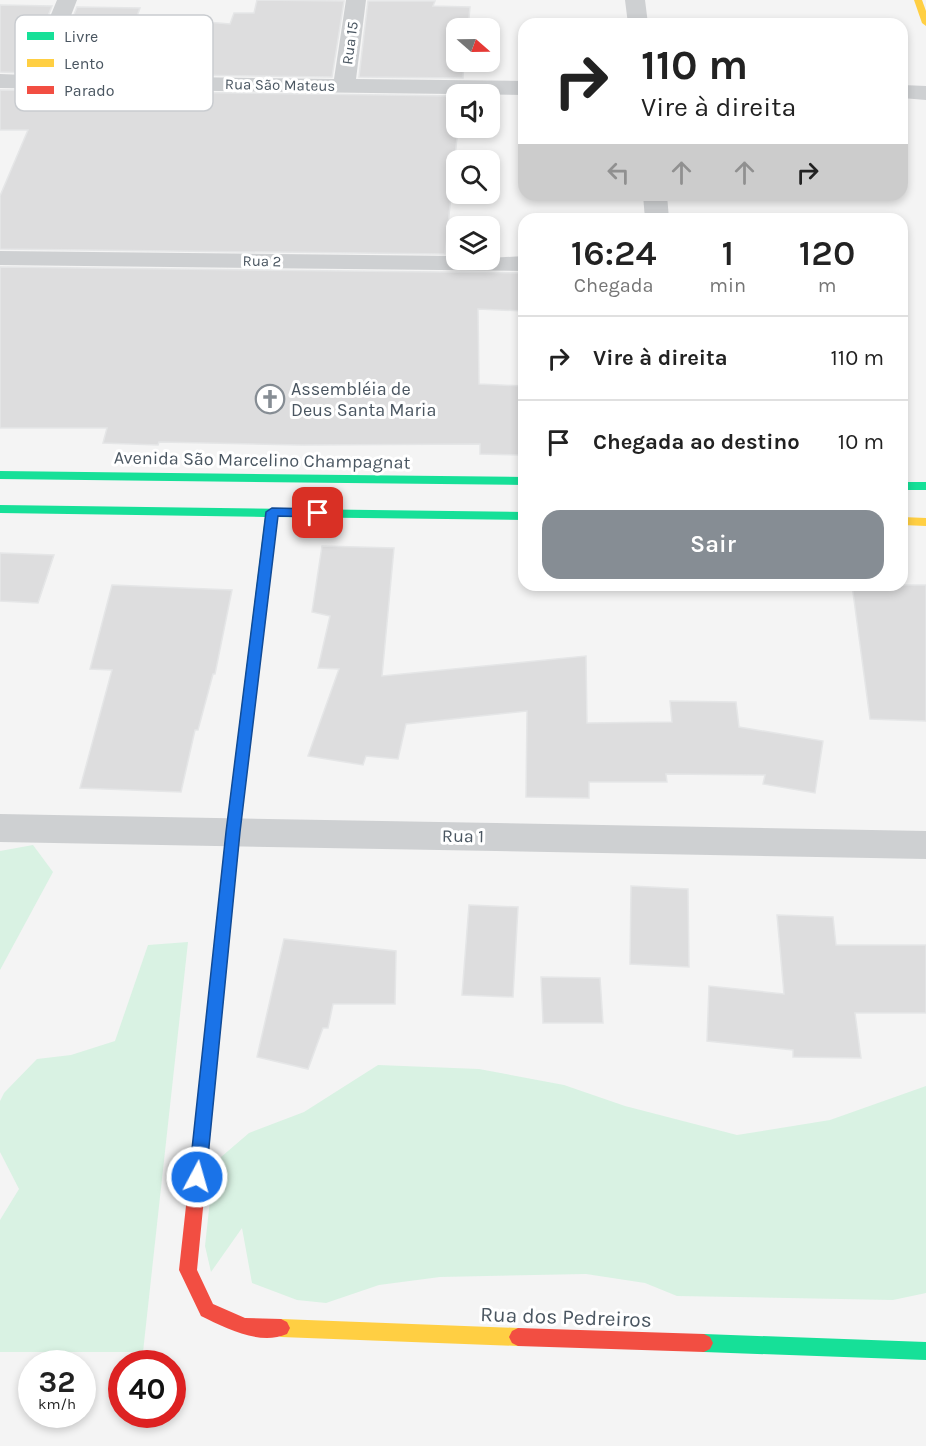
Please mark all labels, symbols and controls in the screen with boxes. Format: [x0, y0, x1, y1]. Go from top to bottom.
legend [15, 15, 213, 111]
north arrow [446, 18, 500, 72]
map controls [446, 18, 500, 270]
street label: Rua 15 [338, 20, 362, 66]
text: Livre [64, 27, 98, 46]
text: 110 m [641, 40, 748, 90]
icon: right [542, 42, 620, 120]
text: Lento [64, 54, 104, 73]
street label: Rua São Mateus [225, 75, 335, 95]
text: Parado [64, 81, 114, 100]
button: sound [446, 84, 500, 138]
text: Vire à direita [641, 91, 796, 123]
button: search [446, 150, 500, 204]
icon: left [602, 156, 635, 189]
icon: ahead [665, 156, 698, 189]
icon: ahead [728, 156, 761, 189]
icon: right [791, 156, 824, 189]
button: layers [446, 216, 500, 270]
text: 16:24 [571, 232, 657, 274]
text: 1 [721, 232, 734, 274]
text: 120 [799, 232, 855, 274]
street label: Rua 2 [242, 252, 282, 270]
text: Chegada [574, 274, 654, 297]
text: min [709, 274, 746, 297]
text: m [818, 274, 836, 297]
icon: right [542, 342, 575, 375]
text: Vire à direita [593, 345, 728, 371]
text: 110 m [831, 345, 884, 371]
place label: Assembléia de Deus Santa Maria [291, 378, 436, 421]
church icon: Assembléia de Deus Santa Maria [254, 383, 286, 415]
icon: arrive [542, 426, 575, 459]
text: Chegada ao destino [593, 429, 800, 455]
text: 10 m [838, 429, 884, 455]
street label: Avenida São Marcelino Champagnat [114, 446, 411, 474]
pin [292, 487, 343, 538]
icon: arrive [301, 496, 334, 529]
button: Sair [542, 510, 884, 579]
street label: Rua 1 [442, 825, 484, 847]
position arrow [165, 1145, 229, 1209]
street label: Rua dos Pedreiros [480, 1302, 652, 1332]
speed limit sign: 40 [108, 1350, 186, 1428]
text: 32 [39, 1364, 75, 1400]
text: km/h [38, 1395, 76, 1413]

